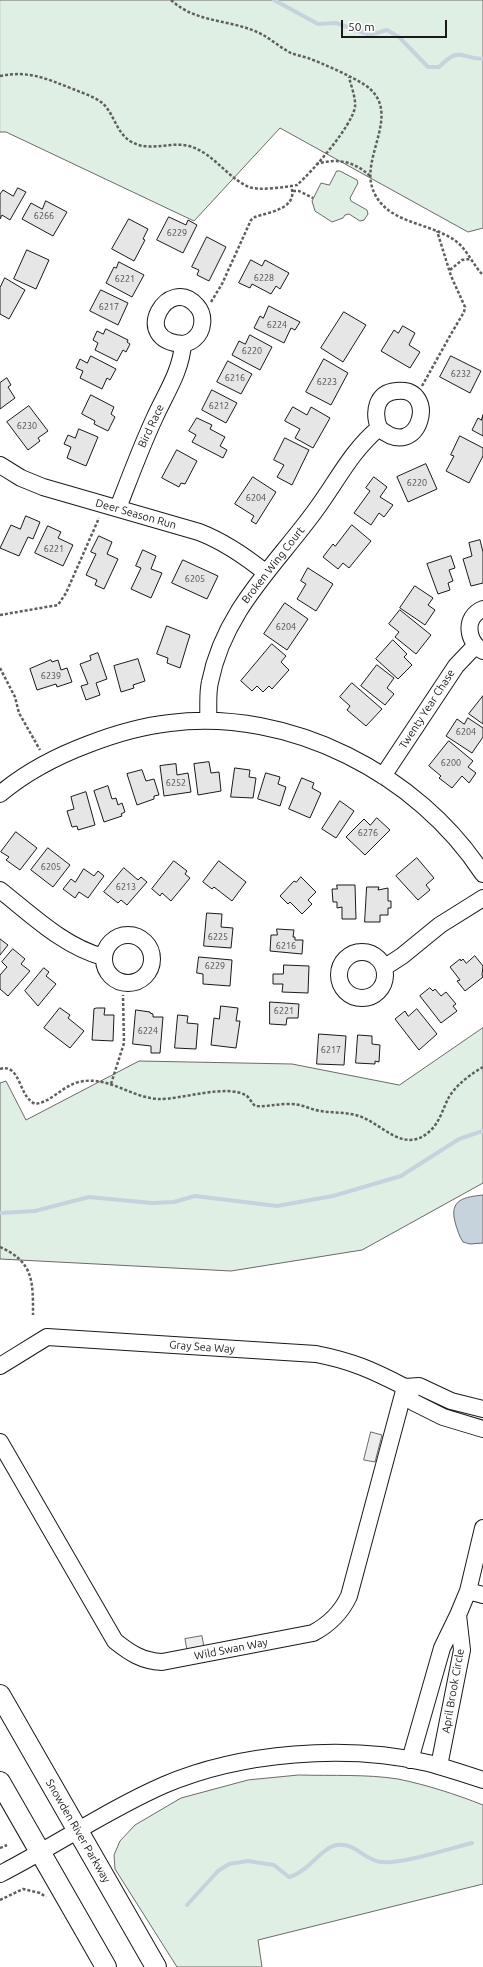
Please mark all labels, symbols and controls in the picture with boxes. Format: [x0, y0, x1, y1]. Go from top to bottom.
scale bar [343, 12, 449, 38]
text: 50 m [348, 20, 375, 33]
house number: 6266 [34, 211, 54, 221]
house number: 6229 [167, 228, 187, 238]
house number: 6228 [254, 273, 274, 283]
house number: 6221 [115, 274, 135, 284]
house number: 6217 [99, 302, 119, 312]
house number: 6224 [267, 320, 287, 330]
house number: 6220 [242, 346, 262, 356]
house number: 6232 [451, 369, 471, 379]
house number: 6216 [225, 373, 245, 383]
house number: 6223 [317, 377, 337, 387]
house number: 6212 [209, 401, 229, 411]
street label: Bird Race [135, 402, 167, 450]
house number: 6230 [17, 421, 37, 431]
house number: 6220 [407, 478, 427, 488]
house number: 6204 [246, 493, 266, 503]
street label: Deer Season Run [94, 496, 178, 532]
street label: Broken Wing Court [239, 524, 307, 606]
house number: 6221 [44, 544, 64, 554]
house number: 6205 [185, 574, 205, 584]
house number: 6204 [276, 622, 296, 632]
street label: Twenty Year Chase [396, 667, 458, 751]
house number: 6239 [41, 671, 61, 681]
house number: 6204 [456, 727, 476, 737]
house number: 6200 [441, 758, 461, 768]
house number: 6252 [166, 778, 186, 788]
house number: 6276 [358, 828, 378, 838]
house number: 6205 [41, 862, 61, 872]
house number: 6213 [116, 882, 136, 892]
house number: 6225 [208, 932, 228, 942]
house number: 6216 [276, 941, 296, 951]
house number: 6229 [205, 961, 225, 971]
house number: 6221 [274, 1006, 294, 1016]
house number: 6224 [138, 1026, 158, 1036]
house number: 6217 [321, 1045, 341, 1055]
street label: Gray Sea Way [169, 1338, 235, 1356]
street label: Wild Swan Way [193, 1635, 269, 1663]
street label: April Brook Circle [439, 1648, 467, 1734]
street label: Snowden River Parkway [43, 1777, 113, 1885]

